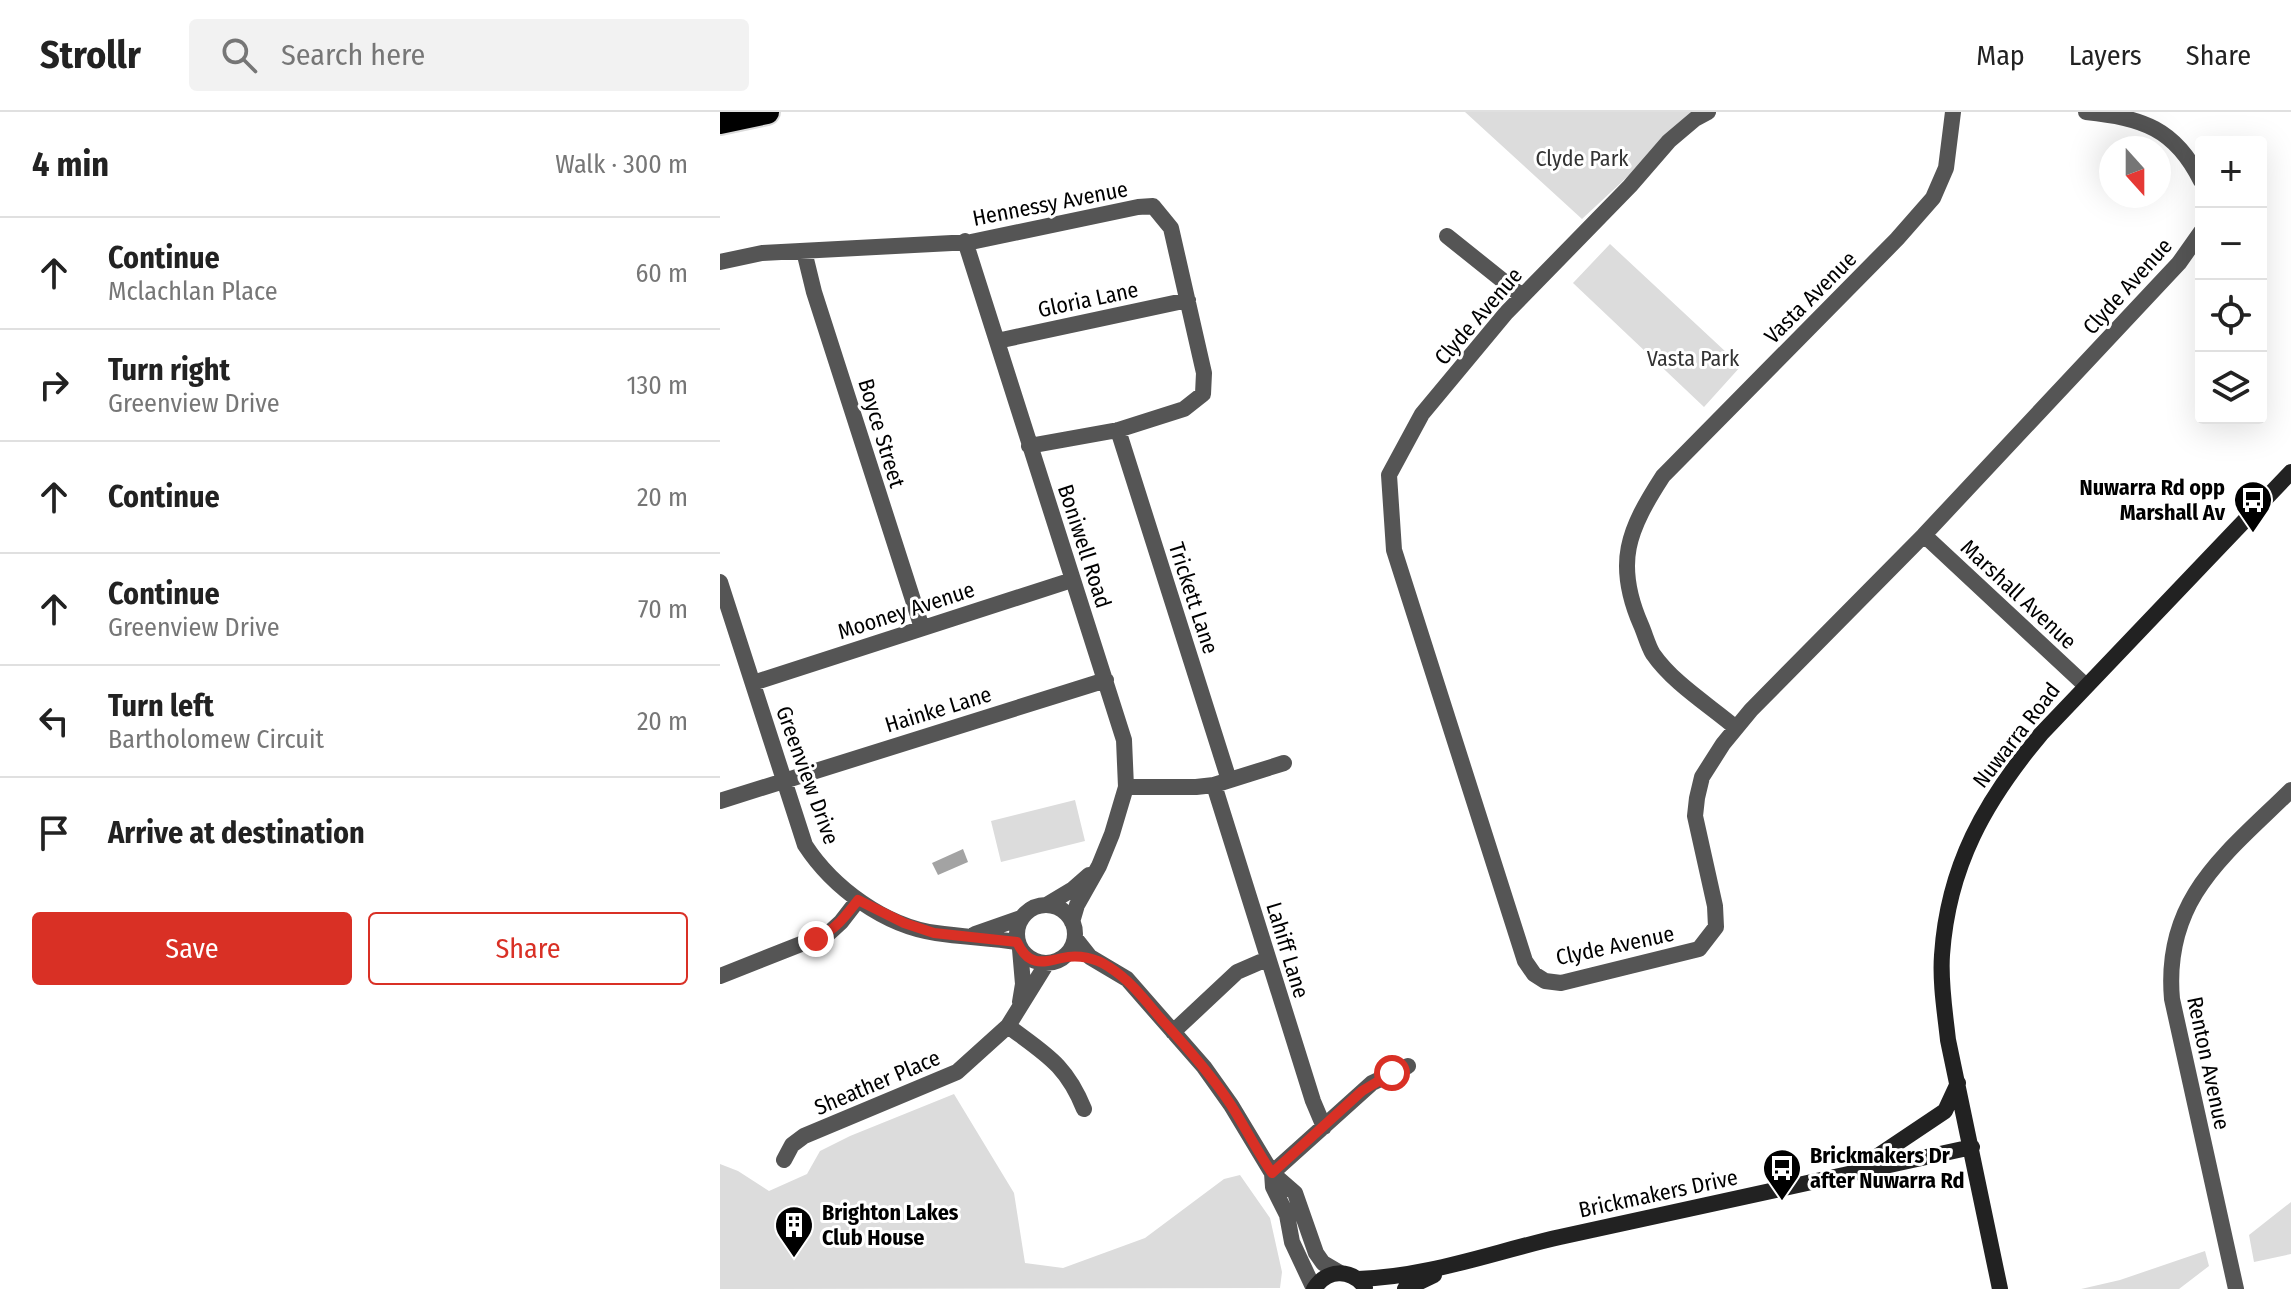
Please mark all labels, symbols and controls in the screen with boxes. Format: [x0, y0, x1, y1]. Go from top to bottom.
search box [189, 19, 749, 91]
text: Strollr [40, 32, 141, 78]
icon: search [217, 33, 261, 77]
text: Search here [281, 37, 425, 73]
text: Map [1976, 39, 2025, 72]
text: Layers [2069, 39, 2142, 72]
text: Share [2186, 39, 2251, 72]
north arrow [2099, 136, 2171, 208]
map controls [2195, 136, 2267, 424]
button: + [2195, 136, 2267, 208]
text: 4 min [32, 144, 109, 185]
park label: Clyde Park [1535, 145, 1629, 172]
text: Walk · 300 m [555, 149, 688, 180]
street label: Hennessy Avenue [970, 175, 1130, 232]
button: − [2195, 208, 2267, 280]
street label: Clyde Avenue [2077, 233, 2178, 340]
text: Continue [108, 240, 220, 276]
street label: Vasta Avenue [1759, 246, 1862, 349]
icon: ahead [32, 251, 76, 295]
text: 60 m [635, 258, 688, 289]
street label: Clyde Avenue [1429, 262, 1528, 371]
text: Mclachlan Place [108, 276, 278, 307]
street label: Gloria Lane [1035, 276, 1141, 323]
button: locate [2195, 280, 2267, 352]
park label: Vasta Park [1647, 345, 1740, 372]
text: Turn right [108, 352, 230, 388]
button: layers [2195, 352, 2267, 424]
icon: right [32, 363, 76, 407]
text: 130 m [626, 370, 688, 401]
street label: Boyce Street [852, 375, 911, 492]
text: Greenview Drive [108, 388, 280, 419]
place label: Nuwarra Rd opp Marshall Av [2079, 474, 2226, 526]
icon: ahead [32, 475, 76, 519]
text: Continue [108, 479, 220, 515]
bus stop icon: Nuwarra Rd opp Marshall Av [2232, 479, 2274, 534]
street label: Boniwell Road [1052, 481, 1117, 611]
text: 20 m [637, 482, 688, 513]
street label: Marshall Avenue [1955, 534, 2082, 655]
street label: Trickett Lane [1163, 539, 1224, 657]
text: Continue [108, 576, 220, 612]
street label: Mooney Avenue [834, 576, 978, 645]
icon: ahead [32, 587, 76, 631]
text: 70 m [638, 594, 688, 625]
text: Greenview Drive [108, 612, 280, 643]
street label: Nuwarra Road [1967, 677, 2066, 793]
street label: Hainke Lane [882, 680, 995, 738]
text: Turn left [108, 688, 214, 724]
icon: left [32, 699, 76, 743]
street label: Greenview Drive [770, 702, 845, 848]
text: 20 m [637, 706, 688, 737]
text: Bartholomew Circuit [108, 724, 324, 755]
icon: arrive [32, 811, 76, 855]
text: Arrive at destination [108, 815, 365, 851]
street label: Lahiff Lane [1260, 899, 1315, 1001]
button: Save [32, 912, 352, 985]
button: Share [368, 912, 688, 985]
street label: Clyde Avenue [1554, 920, 1677, 971]
route end [798, 921, 834, 957]
street label: Renton Avenue [2181, 994, 2236, 1132]
street label: Sheather Place [810, 1044, 944, 1121]
route start [1374, 1055, 1410, 1091]
place label: Brickmakers Dr after Nuwarra Rd [1810, 1142, 1965, 1194]
bus stop icon: Brickmakers Dr after Nuwarra Rd [1761, 1147, 1803, 1202]
street label: Brickmakers Drive [1576, 1163, 1740, 1224]
place label: Brighton Lakes Club House [822, 1199, 959, 1251]
building icon: Brighton Lakes Club House [773, 1204, 815, 1259]

